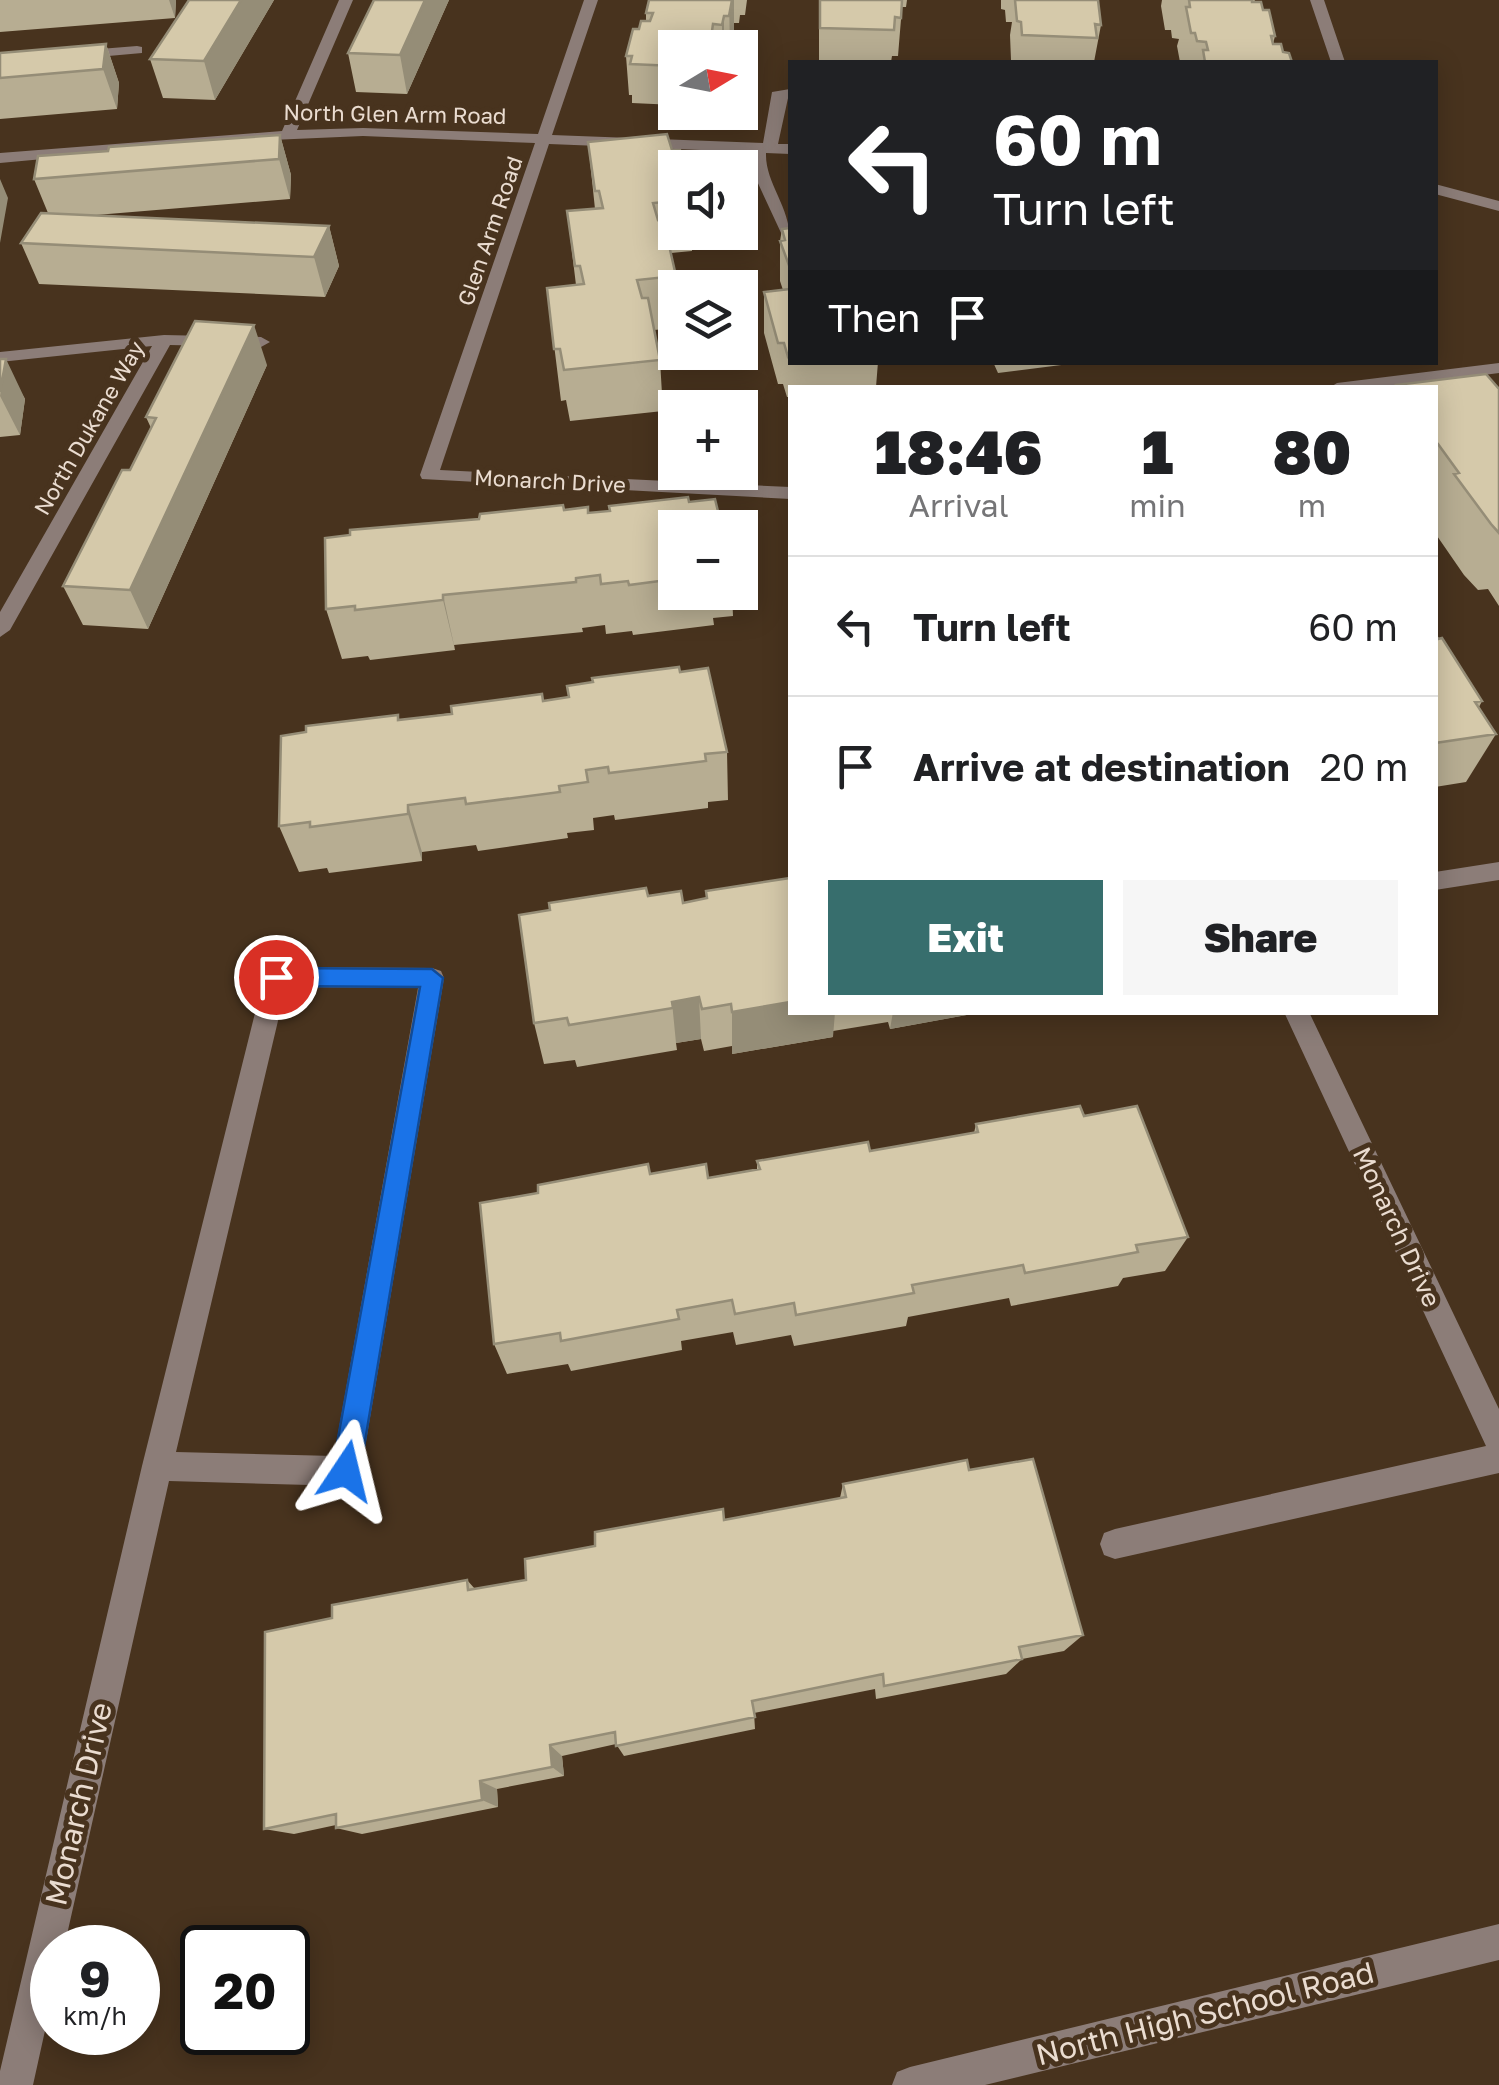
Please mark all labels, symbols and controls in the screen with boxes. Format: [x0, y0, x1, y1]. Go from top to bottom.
north arrow [658, 30, 758, 130]
map controls [658, 30, 758, 610]
text: 60 m [993, 96, 1162, 180]
street label: North Glen Arm Road [283, 98, 507, 129]
icon: left [828, 100, 958, 230]
button: sound [658, 150, 758, 250]
street label: Glen Arm Road [451, 153, 528, 309]
text: Turn left [993, 181, 1175, 235]
button: layers [658, 270, 758, 370]
icon: arrive [940, 290, 995, 345]
text: Then [828, 295, 920, 340]
street label: North Dukane Way [28, 336, 149, 520]
button: + [658, 390, 758, 490]
text: 18:46 [875, 415, 1043, 487]
text: 1 [1142, 415, 1173, 487]
text: 80 [1272, 415, 1351, 487]
street label: Monarch Drive [473, 463, 627, 498]
text: Arrival [908, 486, 1009, 524]
text: min [1129, 486, 1186, 524]
text: m [1298, 486, 1326, 524]
button: − [658, 510, 758, 610]
icon: left [828, 599, 883, 654]
text: Turn left [913, 604, 1071, 649]
text: 60 m [1308, 604, 1398, 649]
icon: arrive [828, 739, 883, 794]
text: Arrive at destination [913, 744, 1290, 789]
text: 20 m [1320, 744, 1408, 789]
button: Exit [828, 880, 1103, 995]
button: Share [1123, 880, 1398, 995]
pin [234, 935, 319, 1020]
icon: arrive [249, 950, 304, 1005]
street label: Monarch Drive [1347, 1142, 1448, 1312]
position arrow [294, 1419, 398, 1523]
street label: Monarch Drive [37, 1699, 119, 1909]
speed limit sign: 20 [180, 1925, 310, 2055]
text: 9 [79, 1948, 111, 2008]
street label: North High School Road [1032, 1954, 1377, 2072]
text: km/h [63, 2000, 127, 2031]

